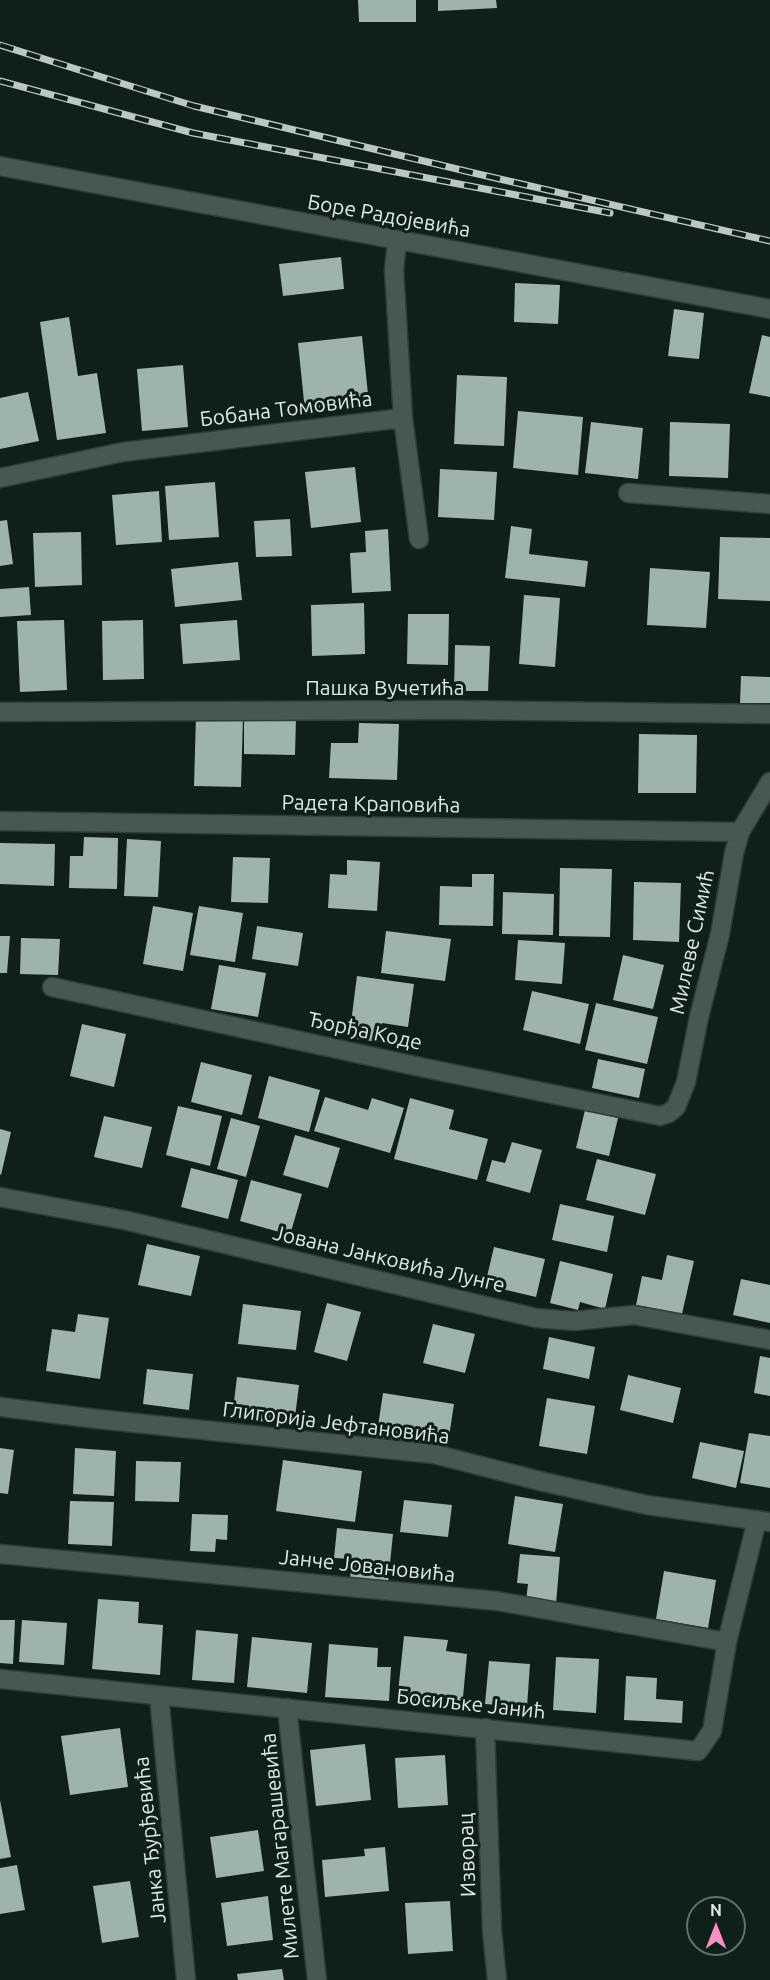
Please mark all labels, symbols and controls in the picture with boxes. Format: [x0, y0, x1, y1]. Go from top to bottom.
street label: Боре Радојевића [305, 189, 473, 243]
street label: Бобана Томовића [198, 386, 374, 432]
street label: Пашка Вучетића [305, 675, 465, 701]
street label: Радета Краповића [281, 790, 461, 818]
street label: Милеве Симић [664, 867, 720, 1017]
street label: Ђорђа Коде [306, 1007, 424, 1055]
street label: Јована Јанковића Лунге [270, 1220, 508, 1298]
street label: Глигорија Јефтановића [221, 1397, 451, 1449]
street label: Јанче Јовановића [278, 1544, 456, 1588]
street label: Босиљке Јанић [395, 1684, 547, 1724]
street label: Милете Магарашевића [256, 1732, 304, 1960]
street label: Јанка Ђурђевића [129, 1755, 171, 1925]
street label: Изворац [453, 1812, 481, 1898]
north arrow [686, 1896, 746, 1956]
text: N [710, 1901, 722, 1919]

